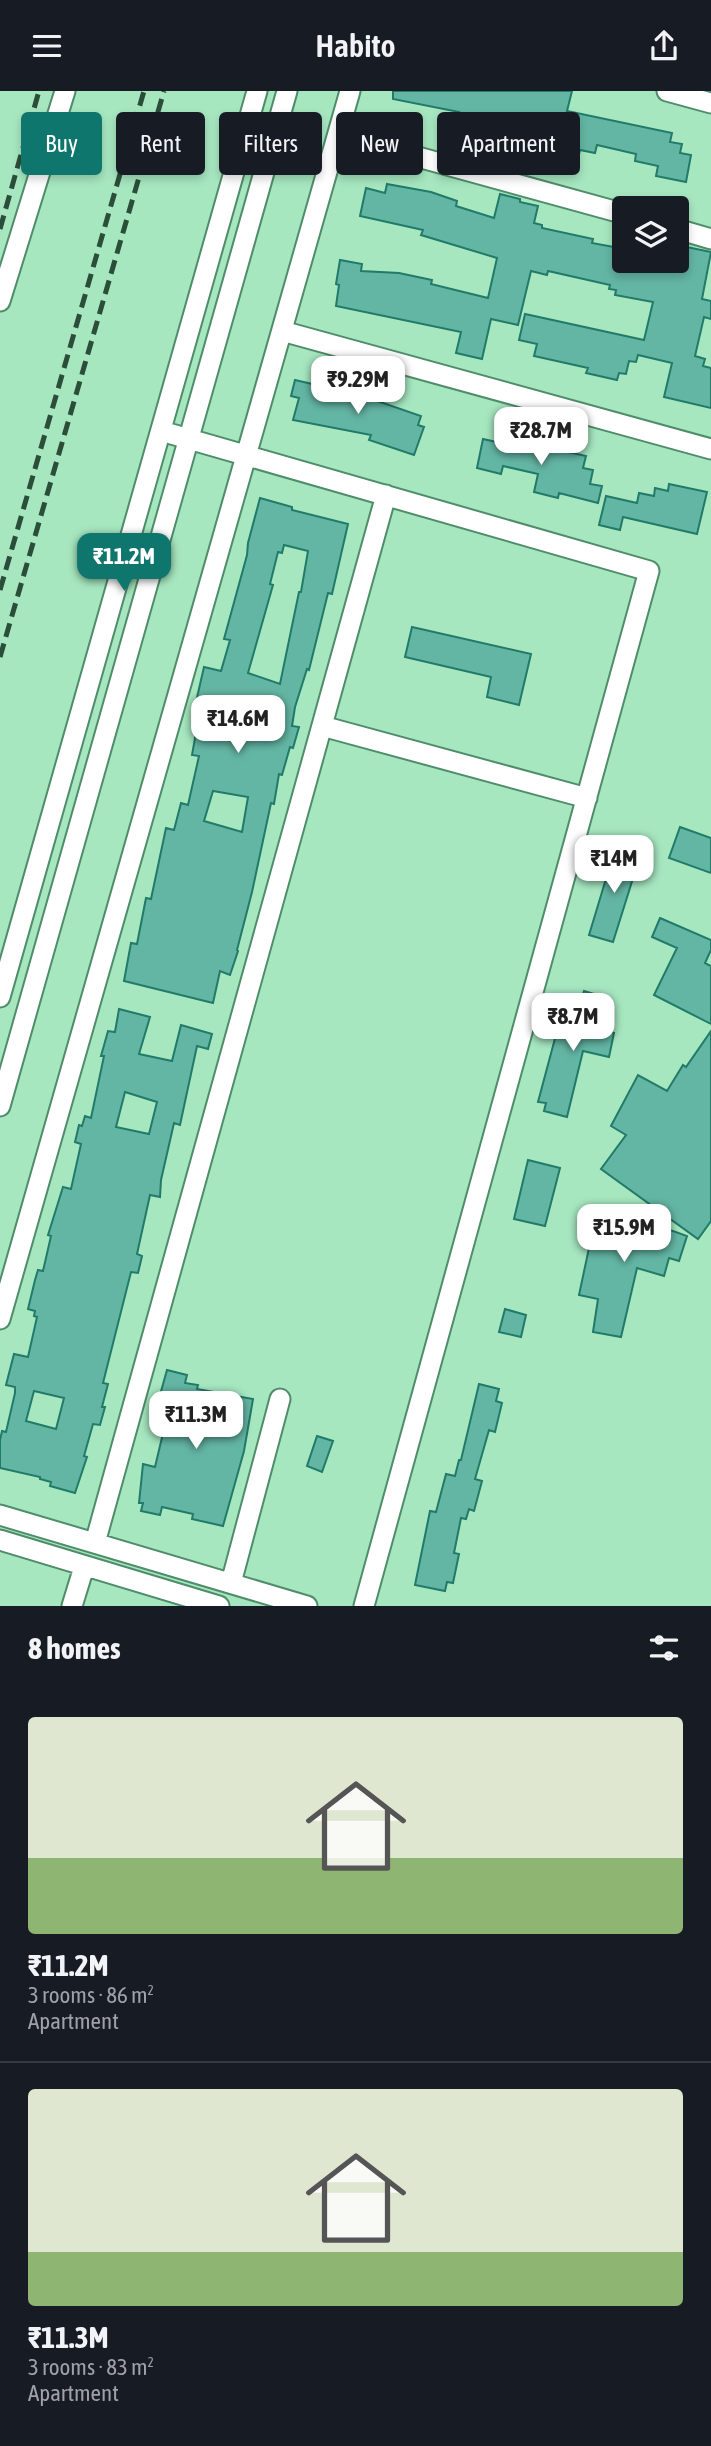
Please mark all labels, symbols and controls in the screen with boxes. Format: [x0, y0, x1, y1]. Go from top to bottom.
icon: menu [28, 27, 66, 65]
text: Habito [316, 27, 395, 64]
icon: share [645, 27, 683, 65]
chip: Buy [21, 112, 102, 175]
chip: Rent [116, 112, 205, 175]
chip: Filters [219, 112, 322, 175]
chip: New [336, 112, 423, 175]
chip: Apartment [437, 112, 580, 175]
map controls [612, 196, 689, 273]
button: layers [612, 196, 689, 273]
pin: ₹9.29M [301, 357, 415, 416]
text: ₹9.29M [327, 366, 389, 392]
pin: ₹28.7M [484, 407, 598, 467]
text: ₹28.7M [510, 417, 572, 443]
pin: ₹11.2M [67, 533, 181, 593]
text: ₹11.2M [93, 543, 155, 569]
pin: ₹14.6M [181, 695, 295, 755]
text: ₹14.6M [207, 705, 269, 731]
pin: ₹14M [573, 835, 655, 895]
text: ₹14M [591, 845, 637, 871]
pin: ₹8.7M [524, 993, 622, 1053]
text: ₹8.7M [547, 1003, 599, 1029]
pin: ₹15.9M [567, 1205, 681, 1264]
text: ₹15.9M [593, 1214, 655, 1240]
pin: ₹11.3M [139, 1391, 253, 1451]
text: ₹11.3M [165, 1401, 227, 1427]
icon: filters [645, 1629, 683, 1667]
text: 8 homes [28, 1631, 121, 1665]
icon: home [293, 1763, 419, 1889]
text: ₹11.2M [28, 1948, 109, 1982]
text: 3 rooms · 86 m² [28, 1982, 154, 2008]
text: Apartment [28, 2008, 119, 2034]
icon: home [293, 2135, 419, 2261]
text: ₹11.3M [28, 2320, 109, 2354]
text: 3 rooms · 83 m² [28, 2354, 154, 2380]
text: Apartment [28, 2380, 119, 2406]

